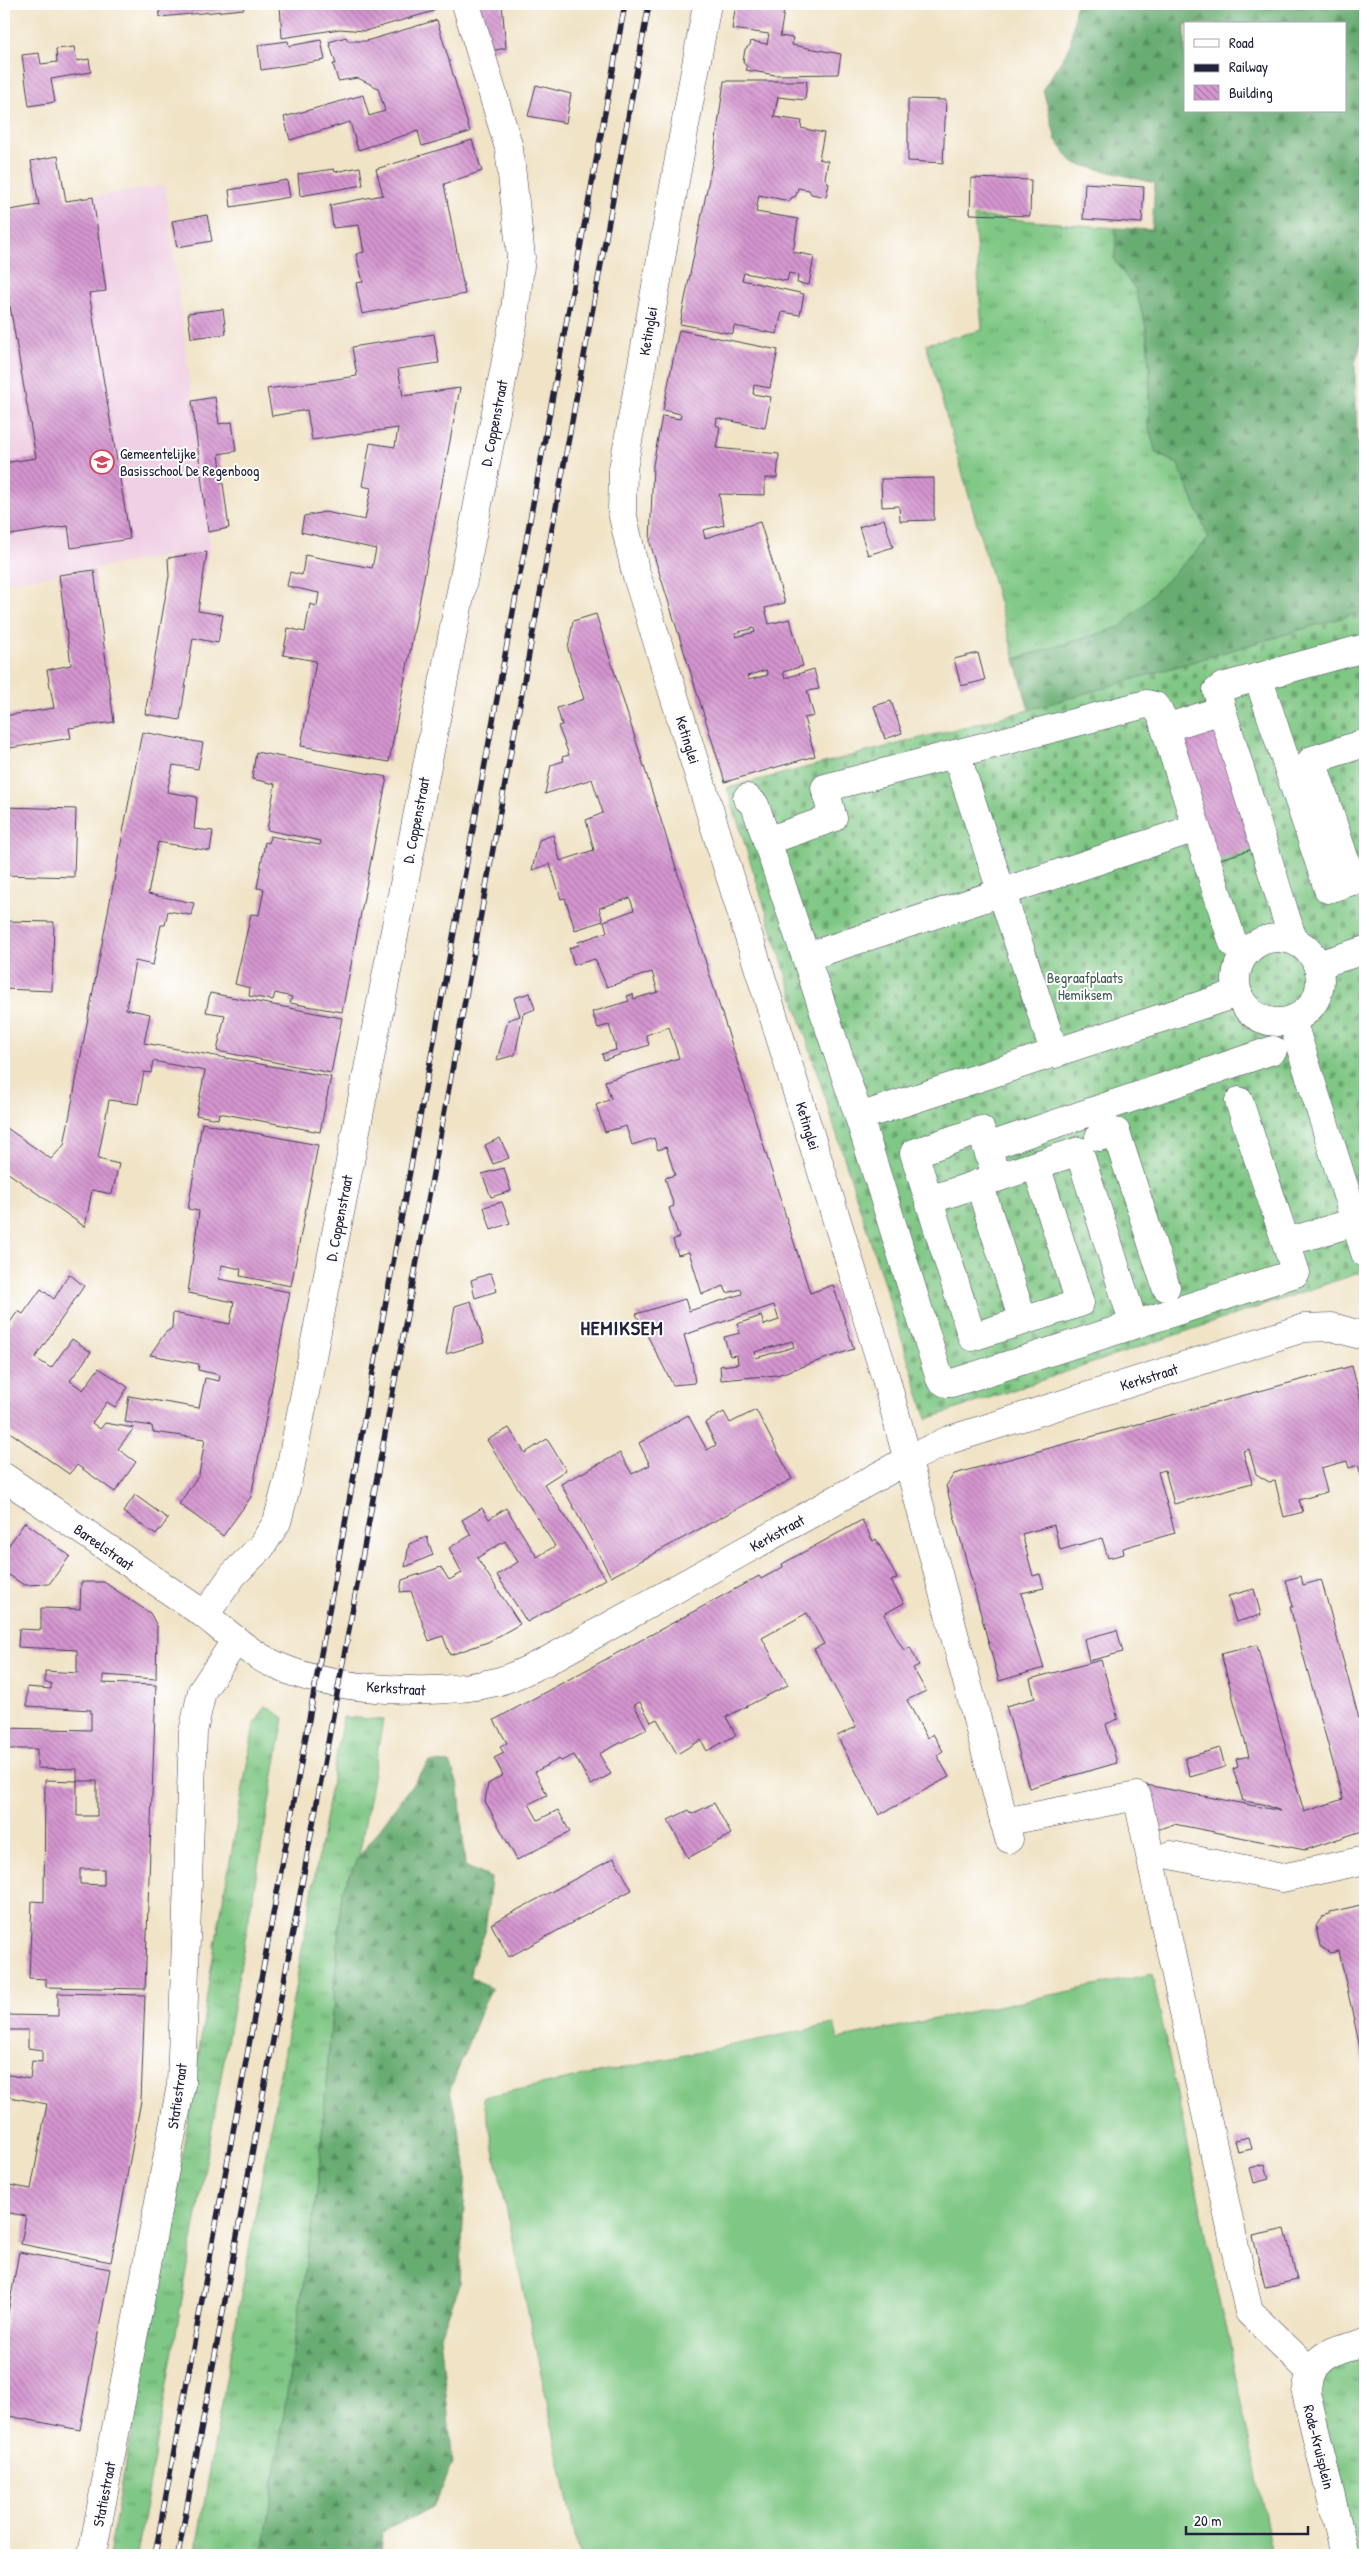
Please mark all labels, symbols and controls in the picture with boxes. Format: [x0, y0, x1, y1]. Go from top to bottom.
legend [1184, 22, 1346, 112]
text: Road [1229, 32, 1254, 53]
text: Railway [1229, 56, 1268, 77]
text: Building [1229, 82, 1273, 103]
street label: Ketinglei [633, 305, 663, 357]
street label: D. Coppenstraat [475, 377, 513, 468]
place label: Gemeentelijke Basisschool De Regenboog [120, 443, 260, 481]
school or university icon: Gemeentelijke Basisschool De Regenboog [89, 449, 115, 475]
street label: Ketinglei [671, 713, 705, 767]
street label: D. Coppenstraat [397, 774, 435, 865]
park label: Begraafplaats Hemiksem [1047, 967, 1123, 1005]
street label: Ketinglei [791, 1099, 825, 1153]
street label: D. Coppenstraat [320, 1172, 358, 1263]
district label: HEMIKSEM [580, 1314, 664, 1341]
street label: Kerkstraat [1118, 1358, 1181, 1396]
street label: Kerkstraat [746, 1509, 809, 1557]
street label: Bareelstraat [70, 1519, 139, 1576]
street label: Kerkstraat [366, 1675, 427, 1701]
street label: Statiestraat [162, 2061, 192, 2130]
street label: Rode-Kruisplein [1298, 2403, 1340, 2491]
street label: Statiestraat [87, 2459, 121, 2528]
scale bar [1186, 2504, 1309, 2536]
text: 20 m [1194, 2510, 1221, 2531]

